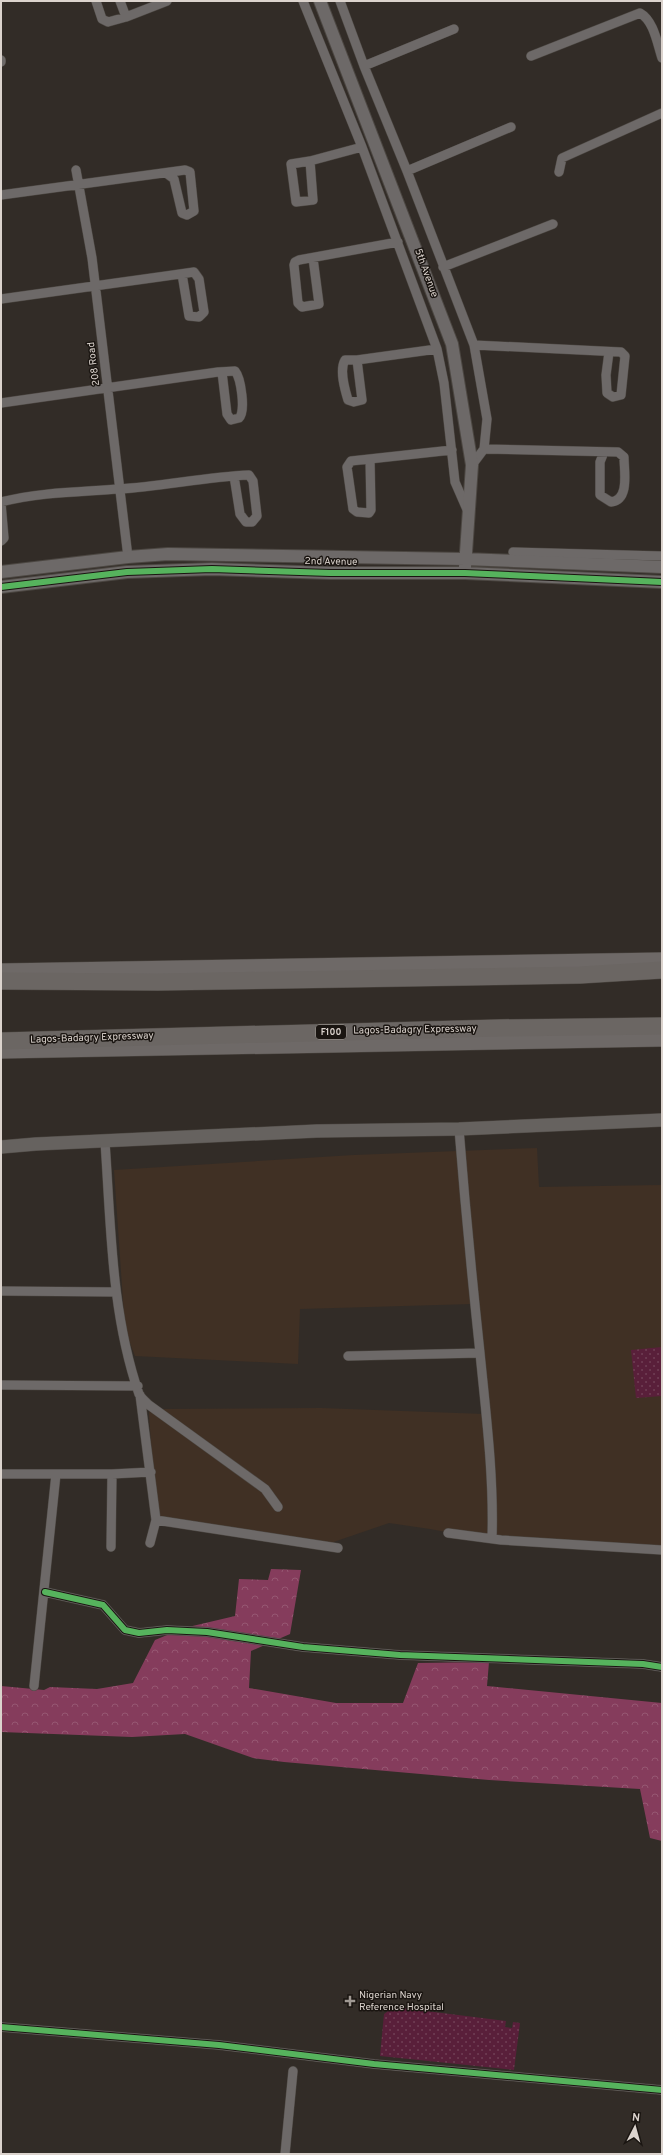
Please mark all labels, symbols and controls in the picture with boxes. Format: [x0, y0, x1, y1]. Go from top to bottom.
street label: 5th Avenue [411, 247, 441, 299]
street label: 208 Road [85, 341, 103, 387]
street label: 2nd Avenue [304, 555, 358, 569]
street label: Lagos-Badagry Expressway [353, 1022, 477, 1038]
road number: F100 [316, 1025, 346, 1039]
street label: Lagos-Badagry Expressway [30, 1029, 154, 1047]
place label: Nigerian Navy Reference Hospital [359, 1989, 444, 2014]
marker: Nigerian Navy Reference Hospital [344, 1995, 356, 2007]
north arrow [615, 2107, 655, 2147]
text: N [631, 2111, 641, 2125]

